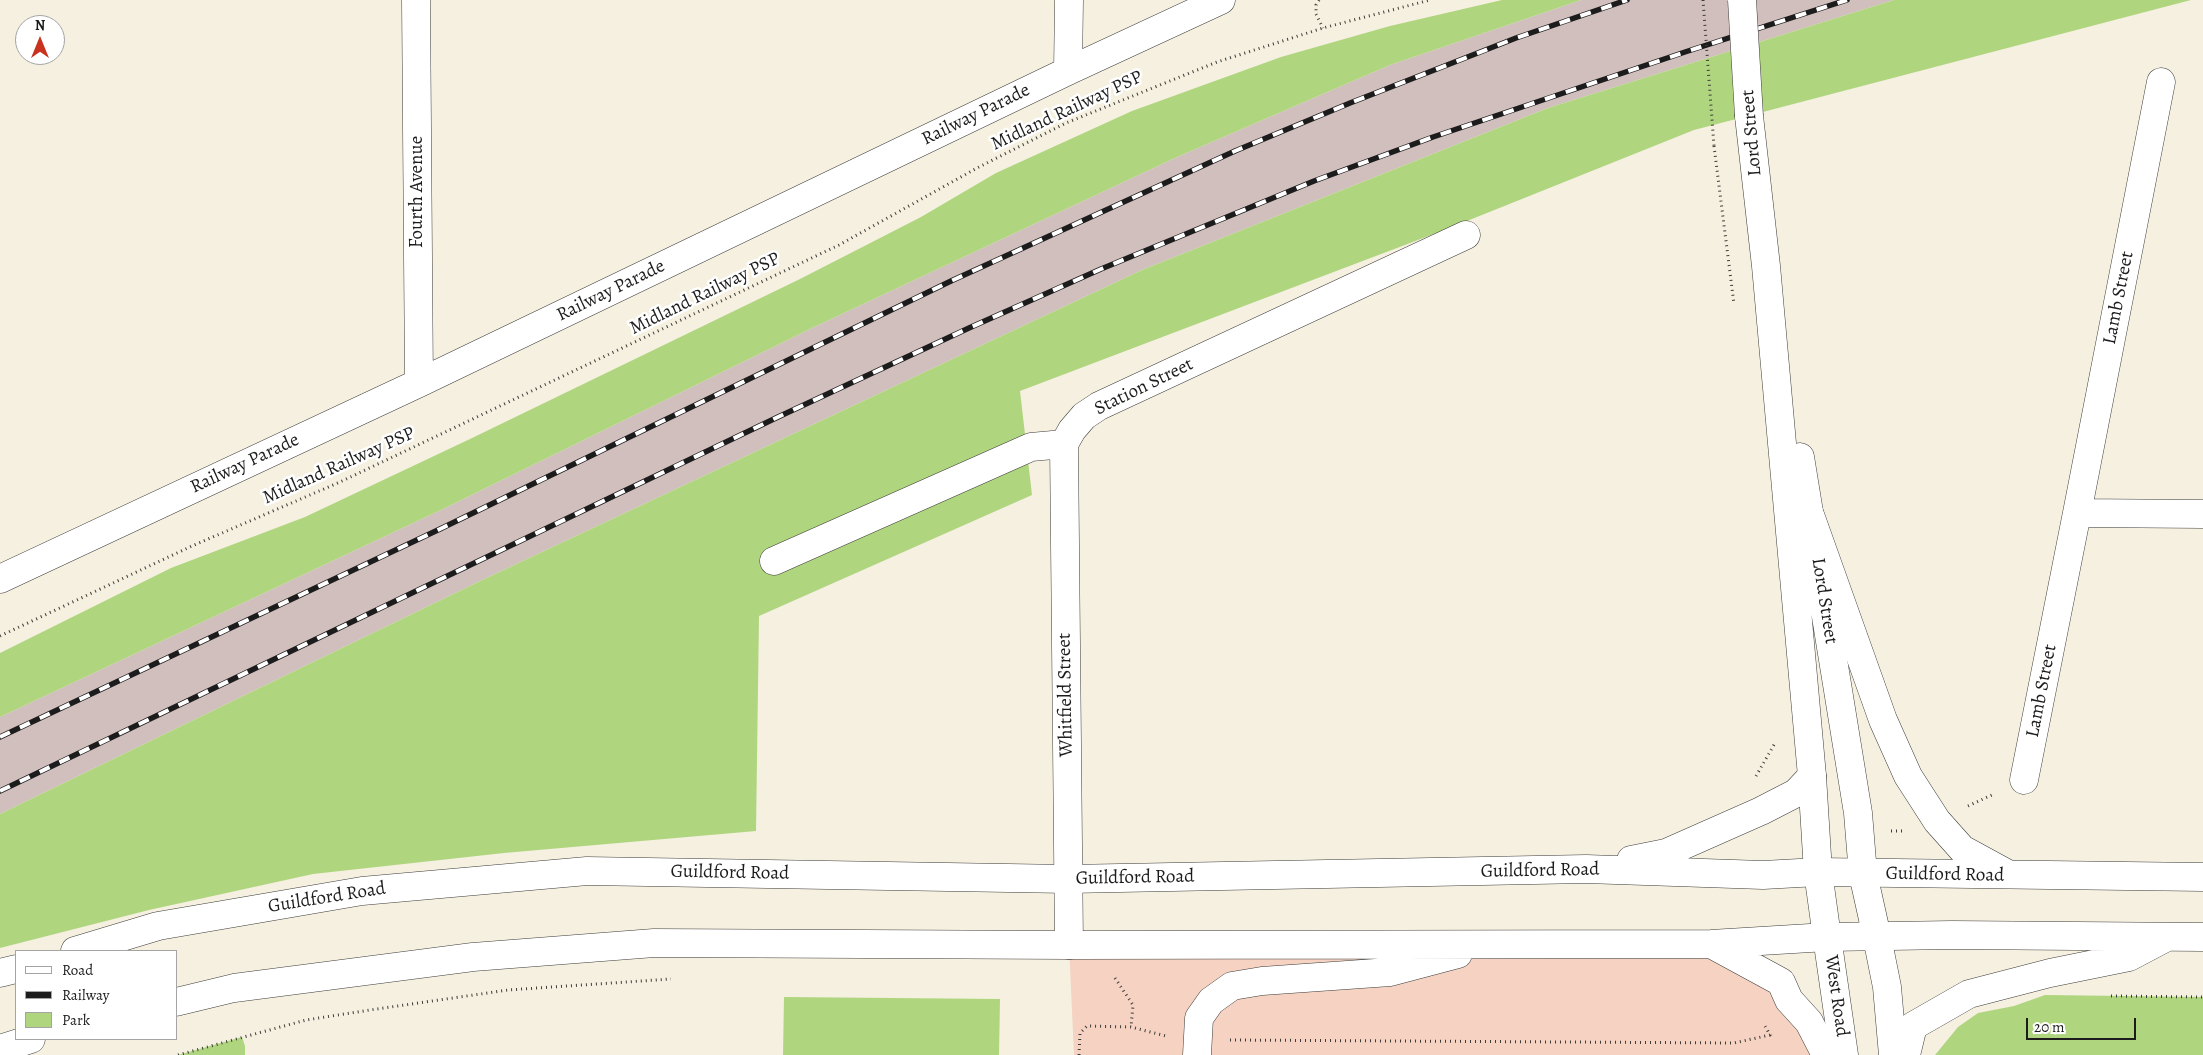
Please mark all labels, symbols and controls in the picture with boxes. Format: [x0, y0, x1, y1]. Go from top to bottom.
north arrow [15, 15, 65, 65]
text: N [35, 16, 45, 35]
street label: Midland Railway PSP [988, 66, 1146, 156]
street label: Railway Parade [918, 79, 1034, 151]
street label: Lord Street [1737, 89, 1767, 177]
street label: Fourth Avenue [406, 136, 428, 248]
street label: Midland Railway PSP [626, 248, 784, 340]
street label: Lamb Street [2099, 249, 2139, 347]
street label: Railway Parade [553, 255, 669, 327]
street label: Station Street [1091, 353, 1197, 421]
street label: Midland Railway PSP [259, 422, 419, 510]
street label: Railway Parade [187, 429, 303, 499]
street label: Lord Street [1806, 556, 1842, 646]
street label: Whitfield Street [1054, 633, 1078, 757]
street label: Lamb Street [2022, 642, 2062, 740]
street label: Guildford Road [1480, 859, 1600, 883]
street label: Guildford Road [670, 861, 790, 885]
street label: Guildford Road [1885, 863, 2005, 887]
street label: Guildford Road [1075, 866, 1195, 890]
street label: Guildford Road [267, 877, 387, 919]
legend [15, 950, 178, 1040]
street label: West Road [1819, 954, 1853, 1038]
text: Road [62, 960, 93, 980]
text: Railway [62, 985, 109, 1005]
scale bar [2028, 1008, 2138, 1040]
text: Park [62, 1010, 90, 1030]
text: 20 m [2034, 1017, 2065, 1037]

